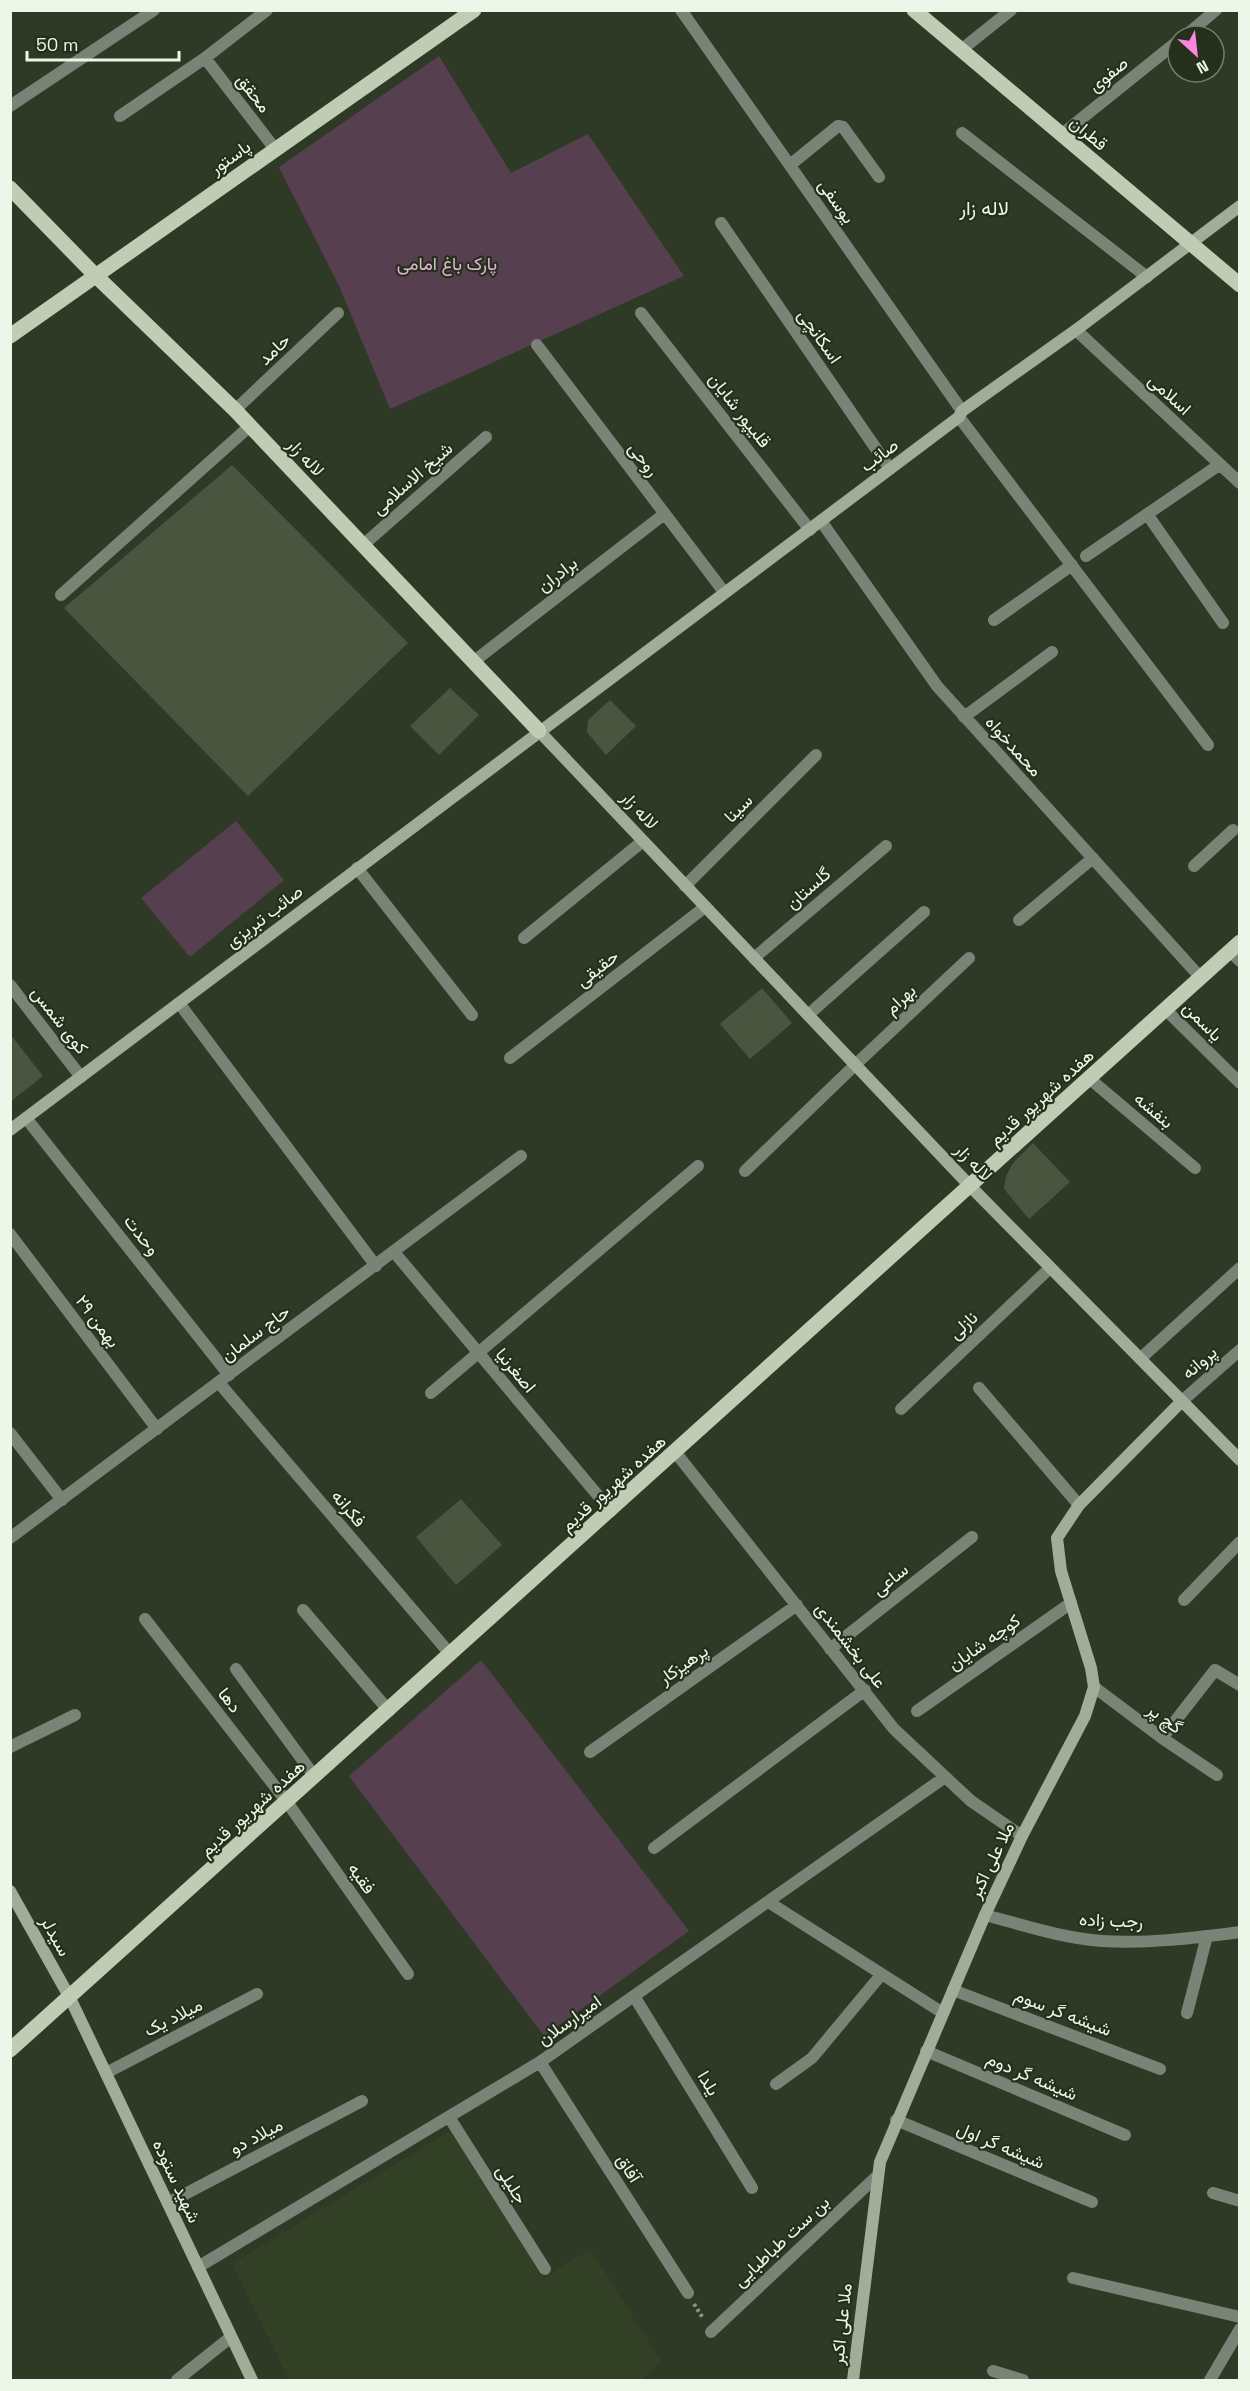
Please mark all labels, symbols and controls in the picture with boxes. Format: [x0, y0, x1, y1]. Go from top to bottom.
scale bar [27, 24, 178, 62]
north arrow [1166, 24, 1226, 84]
text: 50 m [36, 33, 78, 56]
street label: صفوی [1083, 51, 1133, 97]
text: N [1193, 55, 1212, 79]
street label: محقق [232, 69, 276, 117]
street label: قطران [1065, 111, 1113, 155]
street label: پاستور [204, 135, 256, 181]
street label: یوسفی [813, 174, 861, 228]
district label: لاله زار [958, 195, 1009, 221]
park label: پارک باغ امامی [397, 252, 497, 276]
street label: اسکانچی [792, 304, 847, 368]
street label: حامد [253, 328, 295, 370]
street label: قلیپور شایان [703, 368, 776, 453]
street label: اسلامی [1144, 368, 1196, 420]
street label: لاله زار [282, 432, 330, 481]
street label: صائب [855, 433, 903, 477]
street label: شیخ الاسلامی [367, 437, 458, 520]
street label: روحی [623, 437, 665, 481]
street label: برادران [532, 551, 582, 597]
street label: محمدخواه [981, 711, 1047, 781]
street label: لاله زار [616, 785, 664, 834]
street label: سینا [719, 789, 757, 827]
street label: گلستان [781, 862, 835, 914]
street label: صائب تبریزی [221, 879, 307, 953]
street label: حقیقی [571, 944, 623, 992]
street label: بهرام [879, 979, 921, 1020]
street label: کوی شمس [26, 981, 94, 1059]
street label: یاسمن [1178, 996, 1228, 1046]
street label: هفده شهریور قدیم [983, 1044, 1099, 1151]
street label: بنفشه [1129, 1087, 1179, 1133]
street label: لاله زار [950, 1137, 998, 1186]
street label: وحدت [119, 1210, 165, 1260]
street label: ۲۹ بهمن [71, 1290, 125, 1352]
street label: حاج سلمان [216, 1300, 295, 1367]
street label: نازلی [944, 1306, 982, 1344]
street label: پروانه [1177, 1340, 1222, 1384]
street label: اصغرنیا [491, 1343, 541, 1397]
street label: هفده شهریور قدیم [555, 1430, 671, 1537]
street label: فکرانه [327, 1485, 371, 1531]
street label: ساعی [867, 1558, 913, 1600]
street label: علی بخشمندی [810, 1597, 892, 1693]
street label: کوچه شایان [943, 1609, 1025, 1676]
street label: پرهیزکار [653, 1639, 713, 1691]
street label: دها [213, 1683, 247, 1717]
street label: گچ پر [1141, 1697, 1187, 1739]
street label: هفده شهریور قدیم [194, 1755, 310, 1862]
street label: ملا علی اکبر [962, 1818, 1019, 1903]
street label: فقیه [343, 1858, 381, 1898]
street label: رجب زاده [1078, 1907, 1144, 1933]
street label: سیدلر [35, 1911, 76, 1960]
street label: شیشه گر سوم [1011, 1983, 1115, 2042]
street label: امیرارسلان [533, 1990, 605, 2050]
street label: میلاد یک [140, 1993, 206, 2041]
street label: شیشه گر دوم [983, 2047, 1081, 2106]
street label: یلدا [693, 2066, 725, 2100]
street label: میلاد دو [226, 2113, 286, 2159]
street label: شیشه گر اول [954, 2116, 1048, 2174]
street label: شهید ستوده [148, 2136, 206, 2226]
street label: آفاق [611, 2149, 648, 2188]
street label: جلیلی [491, 2160, 533, 2208]
street label: بن ست طباطبایی [728, 2190, 834, 2292]
street label: ملا علی اکبر [825, 2282, 857, 2367]

